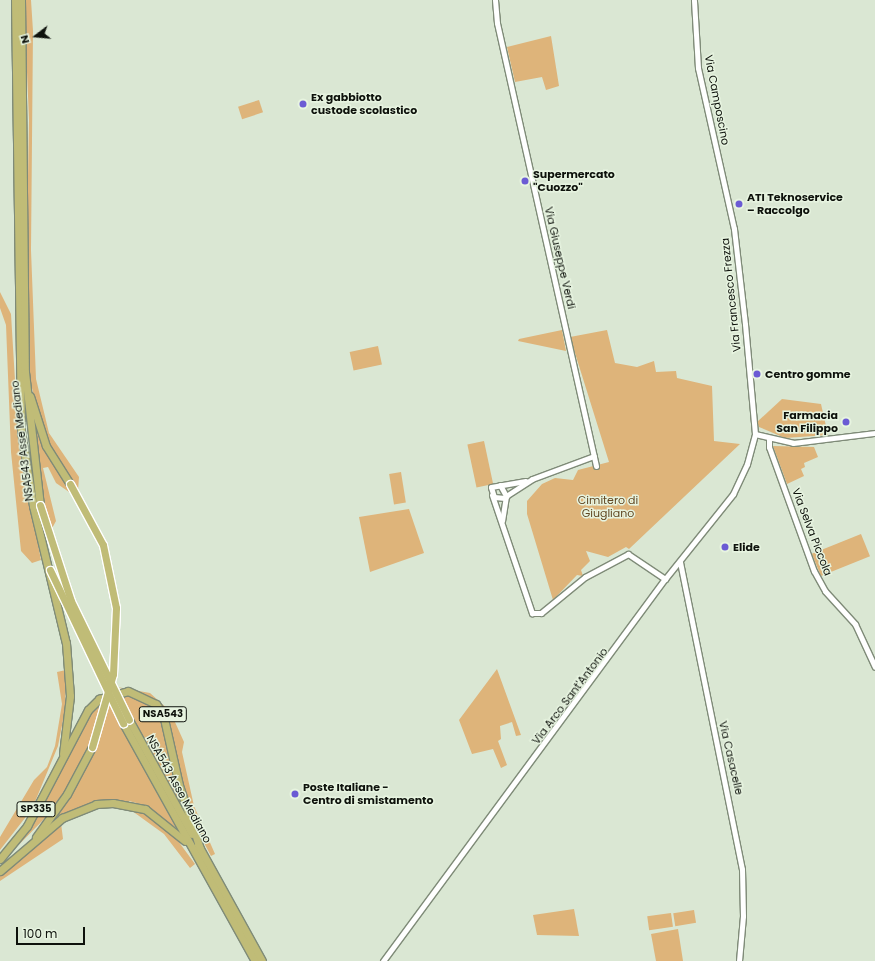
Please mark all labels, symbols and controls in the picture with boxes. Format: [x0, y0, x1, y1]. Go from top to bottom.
north arrow [16, 16, 56, 56]
text: N [16, 33, 33, 45]
street label: Via Camposcino [702, 54, 732, 146]
place label: Ex gabbiotto custode scolastico [311, 91, 417, 117]
marker: Ex gabbiotto custode scolastico [298, 99, 308, 109]
place label: Supermercato "Cuozzo" [533, 168, 615, 194]
marker: Supermercato "Cuozzo" [520, 176, 530, 186]
place label: ATI Teknoservice – Raccolgo [747, 191, 843, 217]
marker: ATI Teknoservice – Raccolgo [734, 199, 744, 209]
street label: Via Giuseppe Verdi [542, 206, 578, 310]
street label: Via Francesco Frezza [718, 237, 744, 353]
place label: Centro gomme [765, 367, 851, 381]
marker: Centro gomme [752, 369, 762, 379]
street label: NSA543 Asse Mediano [8, 380, 36, 502]
place label: Farmacia San Filippo [776, 409, 838, 435]
marker: Farmacia San Filippo [841, 417, 851, 427]
street label: Via Selva Piccola [789, 486, 835, 578]
park label: Cimitero di Giugliano [578, 494, 638, 520]
place label: Elide [733, 540, 760, 554]
marker: Elide [720, 542, 730, 552]
street label: Via Arco Sant'Antonio [529, 645, 611, 747]
road number: NSA543 [138, 706, 188, 722]
street label: Via Casacelle [716, 720, 746, 796]
street label: NSA543 Asse Mediano [144, 733, 214, 845]
place label: Poste Italiane - Centro di smistamento [303, 781, 434, 807]
marker: Poste Italiane - Centro di smistamento [290, 789, 300, 799]
road number: SP335 [16, 801, 56, 817]
scale bar [18, 919, 87, 945]
text: 100 m [23, 925, 57, 942]

